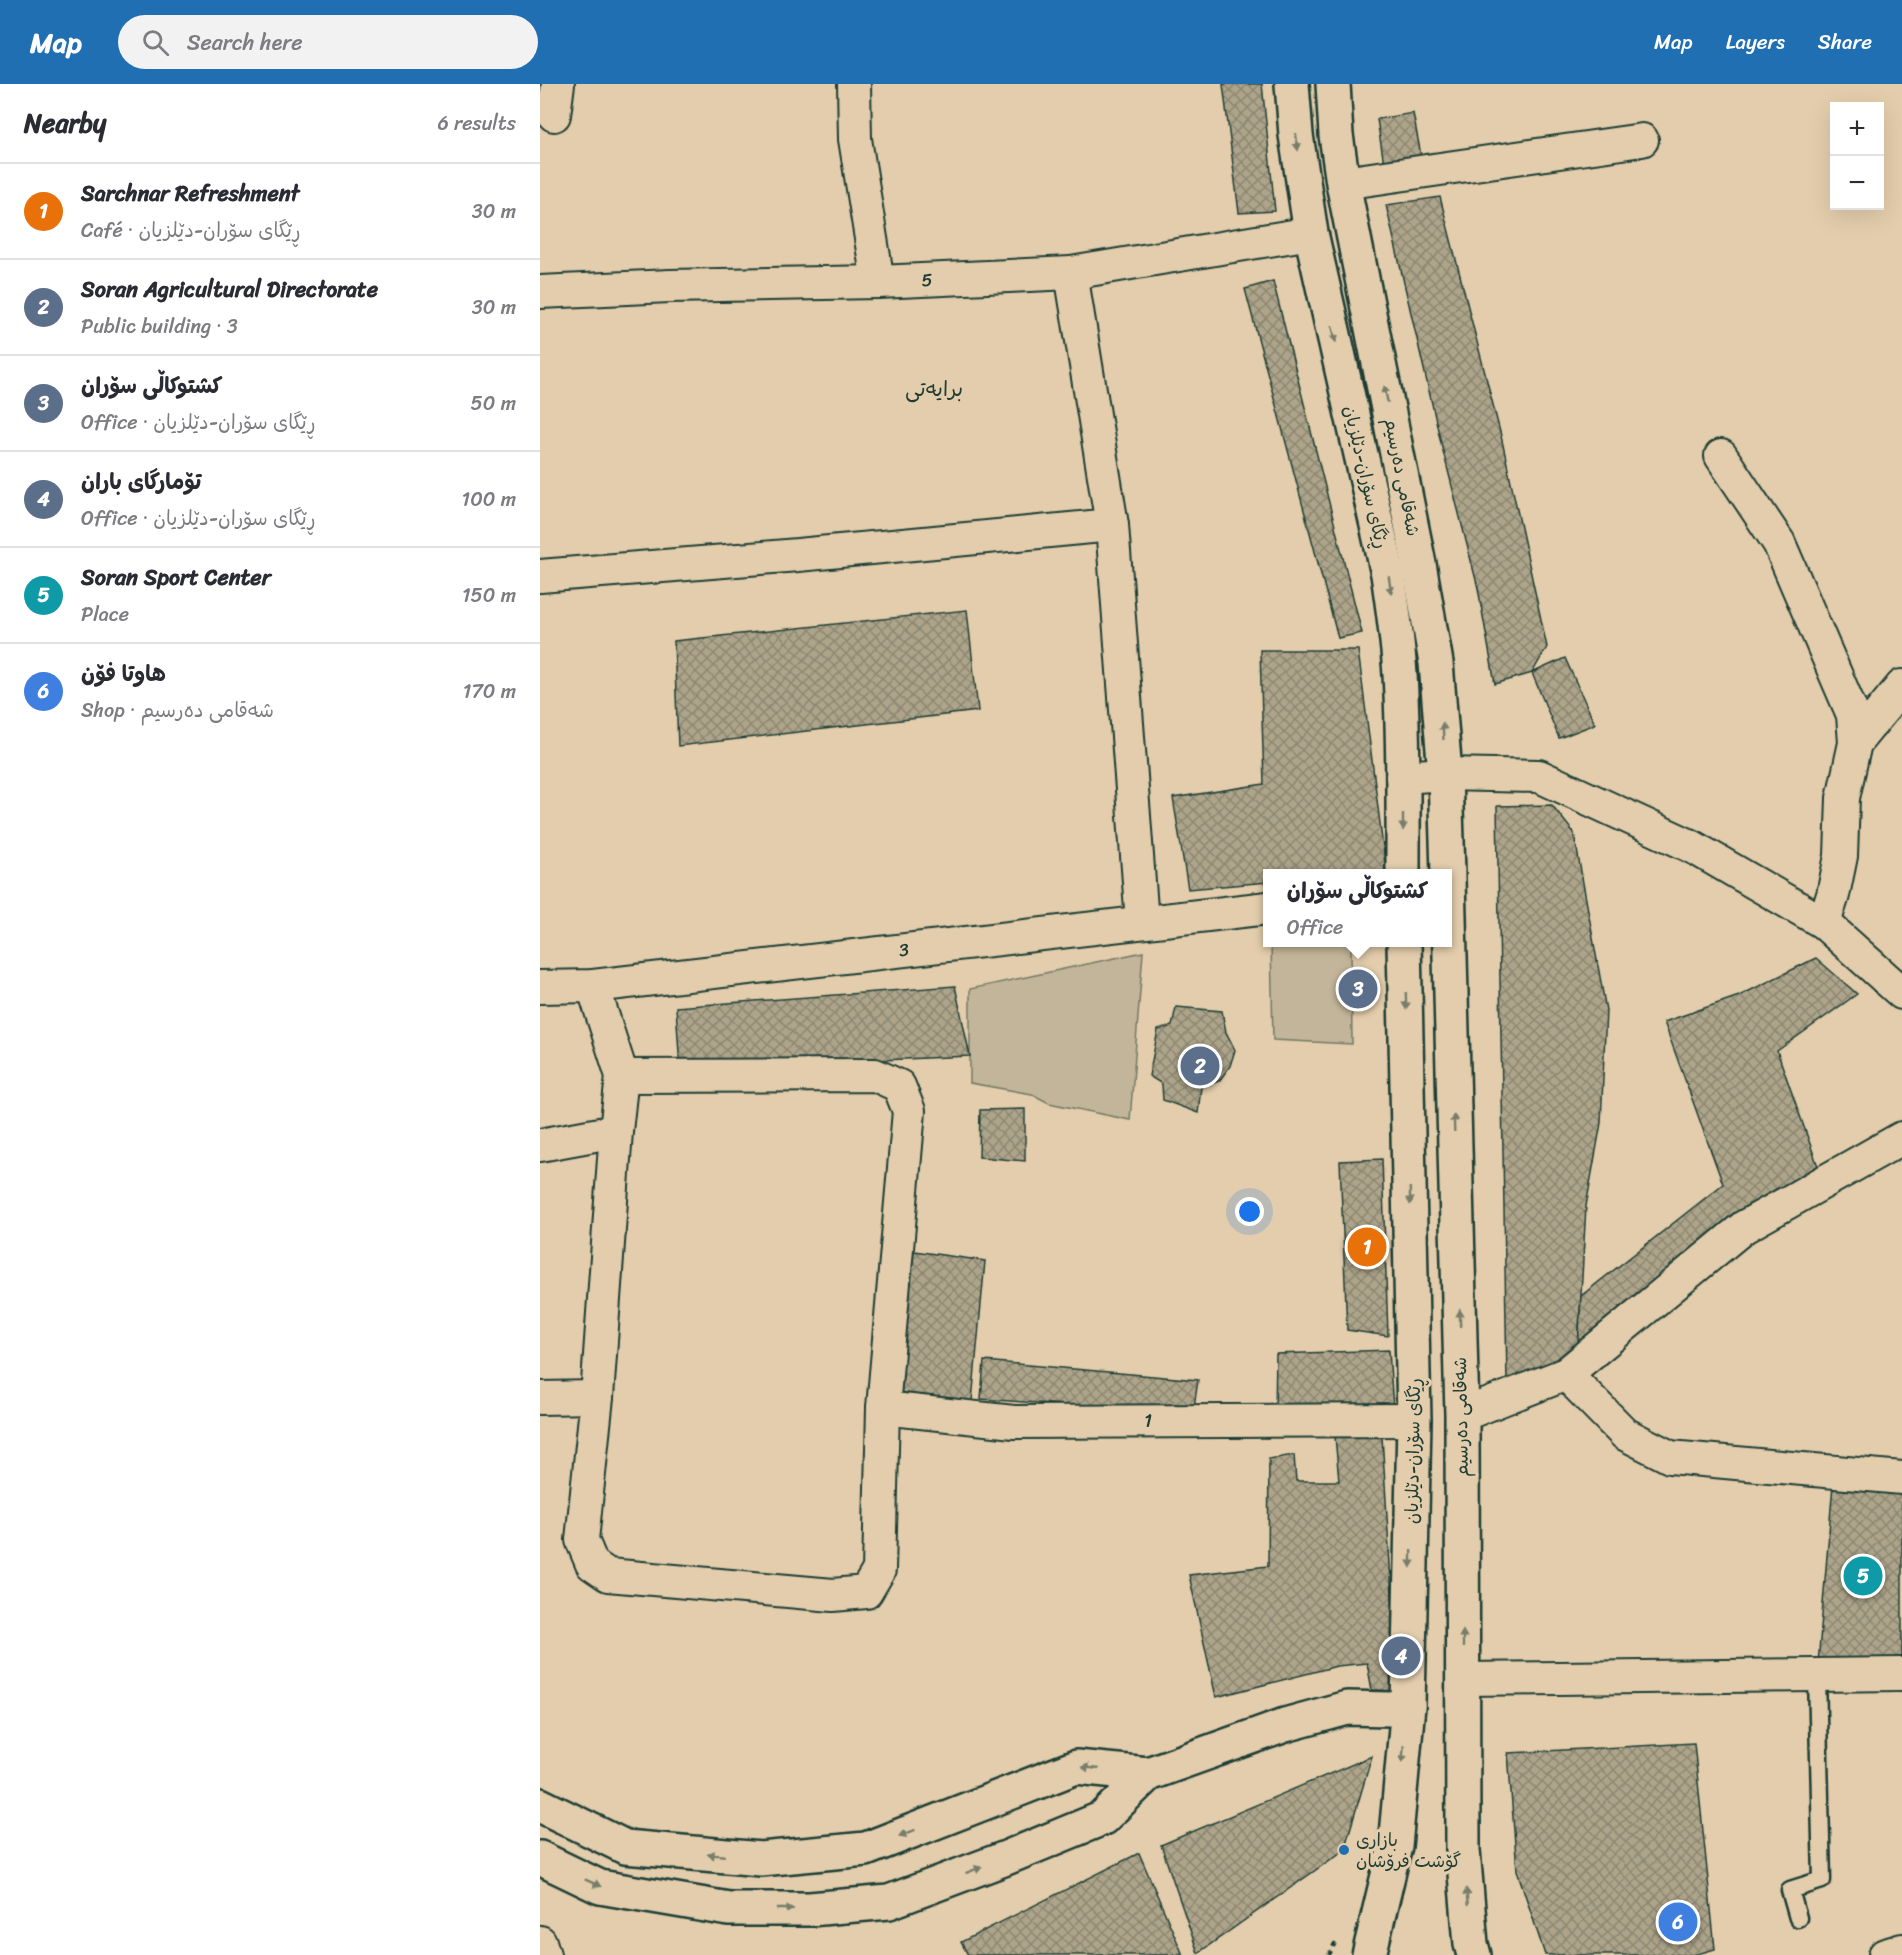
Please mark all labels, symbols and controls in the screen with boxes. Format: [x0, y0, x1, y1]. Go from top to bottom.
search box [118, 15, 538, 69]
text: Map [30, 18, 82, 67]
text: Search here [187, 23, 303, 62]
text: Map [1654, 23, 1693, 61]
text: Layers [1726, 23, 1785, 61]
text: Share [1818, 23, 1872, 61]
icon: search [139, 26, 172, 59]
text: Nearby [24, 100, 106, 146]
map controls [1830, 102, 1884, 210]
button: + [1830, 102, 1884, 156]
text: 6 results [437, 106, 516, 141]
one-way arrow [1292, 133, 1301, 152]
button: − [1830, 156, 1884, 210]
text: Sarchnar Refreshment [81, 174, 299, 213]
text: 1 [39, 194, 48, 229]
text: 30 m [472, 194, 516, 229]
text: Café · ڕێگای سۆران-دێلزیان [81, 213, 301, 248]
street label: 5 [921, 264, 933, 296]
text: Soran Agricultural Directorate [81, 270, 378, 309]
text: 2 [38, 290, 49, 325]
text: 30 m [472, 290, 516, 325]
text: Public building · 3 [81, 309, 238, 344]
one-way arrow [1329, 324, 1339, 343]
text: کشتوکاڵی سۆران [81, 366, 222, 405]
district label: برایەتی [905, 370, 963, 408]
one-way arrow [1381, 384, 1390, 403]
text: 3 [38, 386, 49, 421]
text: 50 m [471, 386, 516, 421]
street label: ڕێگای سۆران-دێلزیان [1334, 402, 1398, 552]
text: Office · ڕێگای سۆران-دێلزیان [81, 405, 316, 440]
street label: شەقامی دەرسیم [1375, 415, 1429, 539]
text: تۆمارگای باران [81, 462, 201, 501]
text: 4 [37, 482, 50, 517]
text: 100 m [462, 482, 516, 517]
text: Office · ڕێگای سۆران-دێلزیان [81, 501, 316, 536]
text: Soran Sport Center [81, 558, 271, 597]
one-way arrow [1385, 576, 1394, 595]
text: 5 [37, 578, 50, 613]
text: 150 m [462, 578, 516, 613]
text: Place [81, 597, 129, 632]
text: هاوتا فۆن [81, 654, 166, 693]
text: 6 [38, 674, 49, 709]
text: 170 m [463, 674, 516, 709]
text: Shop · شەقامی دەرسیم [81, 693, 274, 728]
one-way arrow [1438, 722, 1447, 741]
one-way arrow [1398, 812, 1408, 831]
popup [1263, 869, 1452, 947]
text: کشتوکاڵی سۆران [1287, 871, 1428, 910]
text: Office [1287, 910, 1343, 945]
street label: 3 [897, 934, 911, 966]
pin: 3 [1338, 966, 1378, 1012]
one-way arrow [1401, 991, 1410, 1010]
pin: 2 [1180, 1044, 1220, 1088]
one-way arrow [1450, 1114, 1459, 1133]
one-way arrow [1405, 1186, 1414, 1205]
your location [1235, 1197, 1264, 1226]
pin: 1 [1348, 1224, 1386, 1270]
one-way arrow [1455, 1309, 1464, 1328]
street label: شەقامی دەرسیم [1444, 1357, 1478, 1477]
street label: ڕێگای سۆران-دێلزیان [1396, 1378, 1430, 1524]
street label: 1 [1144, 1405, 1152, 1437]
one-way arrow [1406, 1549, 1416, 1568]
pin: 5 [1844, 1554, 1882, 1598]
one-way arrow [1458, 1630, 1468, 1649]
pin: 4 [1382, 1634, 1420, 1678]
one-way arrow [1398, 1744, 1408, 1763]
one-way arrow [1080, 1763, 1099, 1773]
place label: بازاڕی گۆشت فرۆشان [1356, 1824, 1461, 1877]
one-way arrow [898, 1828, 916, 1838]
marker: بازاڕی گۆشت فرۆشان [1337, 1843, 1351, 1857]
one-way arrow [707, 1850, 726, 1860]
one-way arrow [965, 1865, 983, 1875]
one-way arrow [584, 1878, 602, 1888]
one-way arrow [1462, 1888, 1472, 1907]
pin: 6 [1658, 1900, 1698, 1944]
one-way arrow [775, 1904, 794, 1914]

